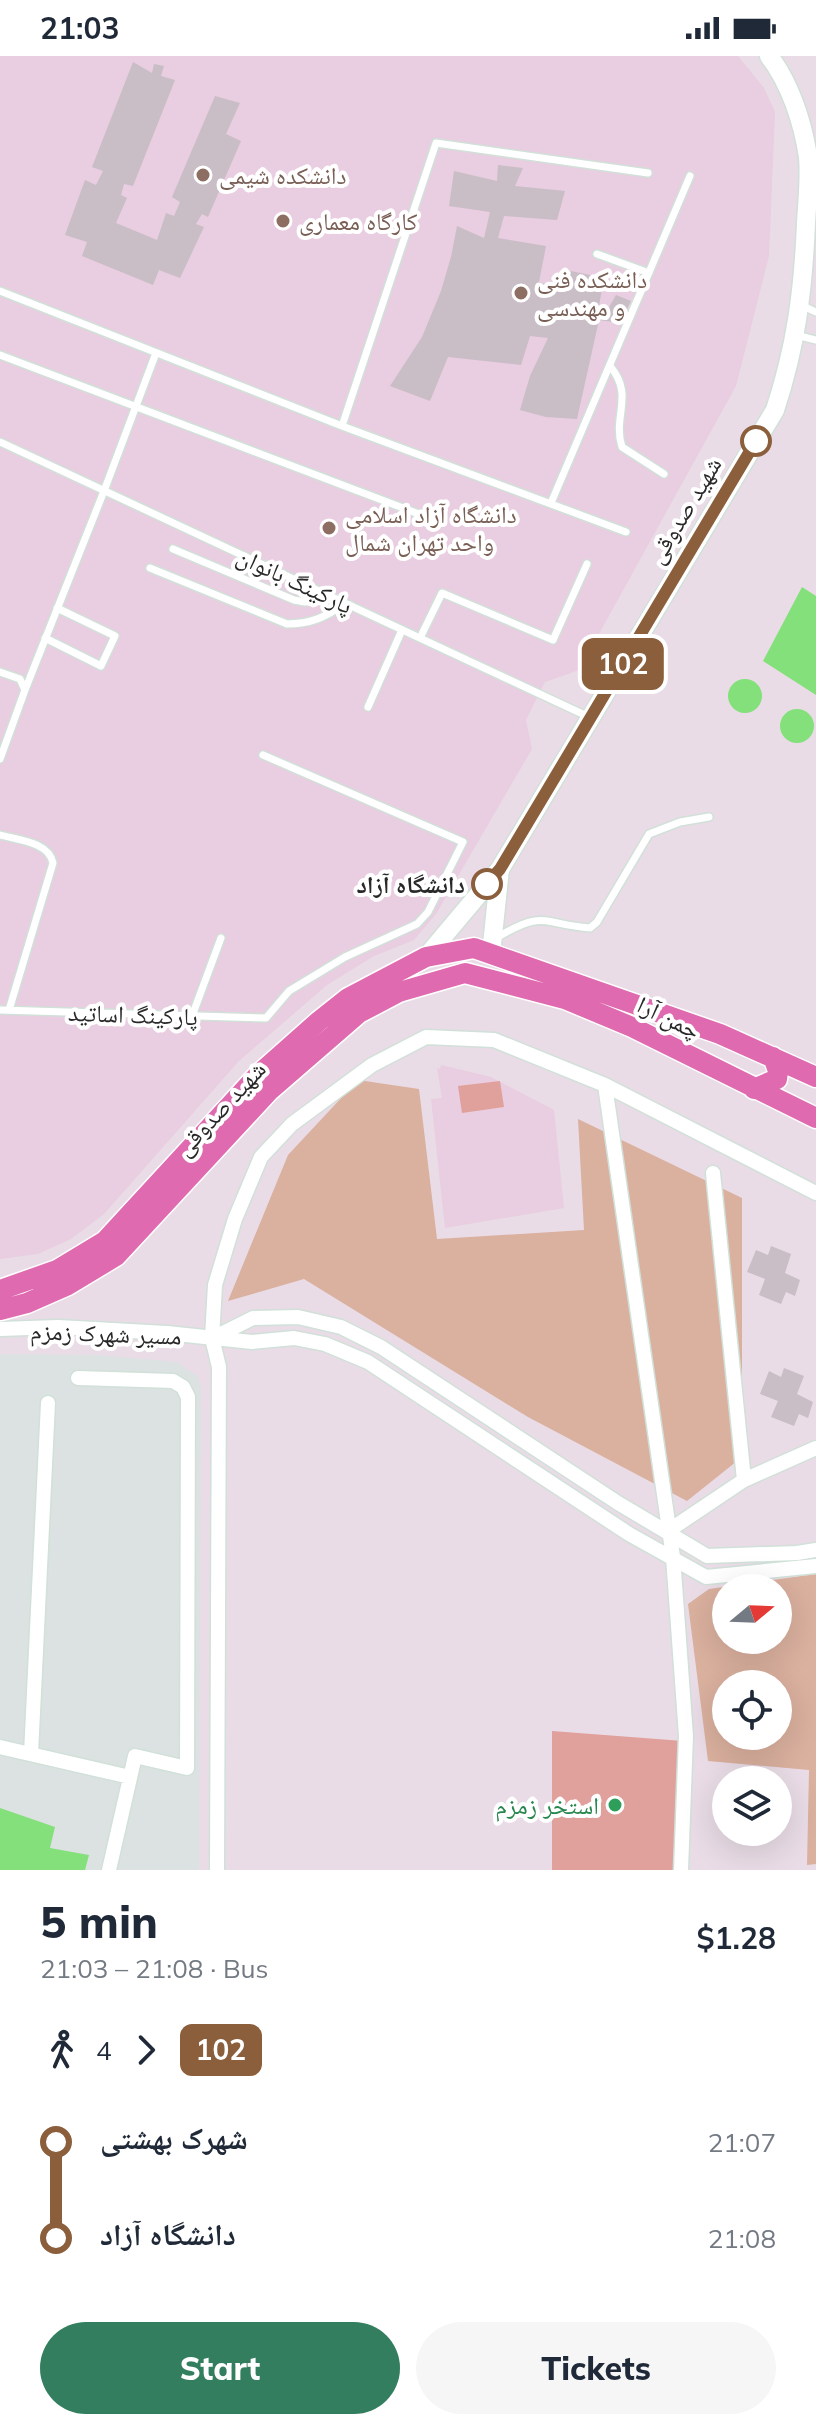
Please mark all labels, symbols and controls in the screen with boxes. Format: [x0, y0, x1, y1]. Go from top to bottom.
text: 21:03 [40, 9, 119, 47]
place label: دانشکده شیمی [219, 160, 346, 190]
marker: دانشکده شیمی [194, 166, 212, 184]
place label: کارگاه معماری [299, 206, 417, 236]
marker: کارگاه معماری [274, 212, 292, 230]
place label: دانشکده فنی و مهندسی [537, 264, 647, 322]
marker: دانشکده فنی و مهندسی [512, 284, 530, 302]
unlabelled marker [741, 426, 771, 456]
street label: شهید صدوقی [640, 451, 728, 569]
place label: دانشگاه آزاد اسلامی واحد تهران شمال [345, 499, 517, 557]
marker: دانشگاه آزاد اسلامی واحد تهران شمال [320, 519, 338, 537]
street label: پارکینگ بانوان [232, 540, 358, 620]
line badge: 102 [577, 638, 669, 690]
text: 102 [598, 646, 648, 681]
place label: دانشگاه آزاد [356, 869, 465, 899]
marker: دانشگاه آزاد [472, 869, 502, 899]
street label: چمن آرا [633, 989, 705, 1045]
street label: پارکینگ اساتید [68, 997, 198, 1031]
street label: شهید صدوقی [168, 1054, 272, 1162]
street label: مسیر شهرک زمزم [30, 1315, 182, 1353]
north arrow [712, 1574, 792, 1654]
map controls [712, 1574, 792, 1846]
button: locate [712, 1670, 792, 1750]
button: layers [712, 1766, 792, 1846]
place label: استخر زمزم [495, 1790, 599, 1822]
marker: استخر زمزم [606, 1796, 624, 1814]
text: 5 min [40, 1894, 158, 1949]
text: $1.28 [697, 1919, 776, 1957]
text: 21:03 – 21:08 · Bus [40, 1952, 269, 1985]
icon: walk [40, 2028, 84, 2072]
icon: forward [124, 2028, 168, 2072]
text: 102 [196, 2032, 246, 2067]
text: 4 [96, 2034, 112, 2067]
text: شهرک بهشتی [100, 2119, 248, 2157]
text: 21:07 [708, 2126, 776, 2159]
text: دانشگاه آزاد [100, 2215, 236, 2253]
text: 21:08 [708, 2222, 776, 2255]
button: Start [40, 2322, 400, 2414]
button: Tickets [416, 2322, 776, 2414]

